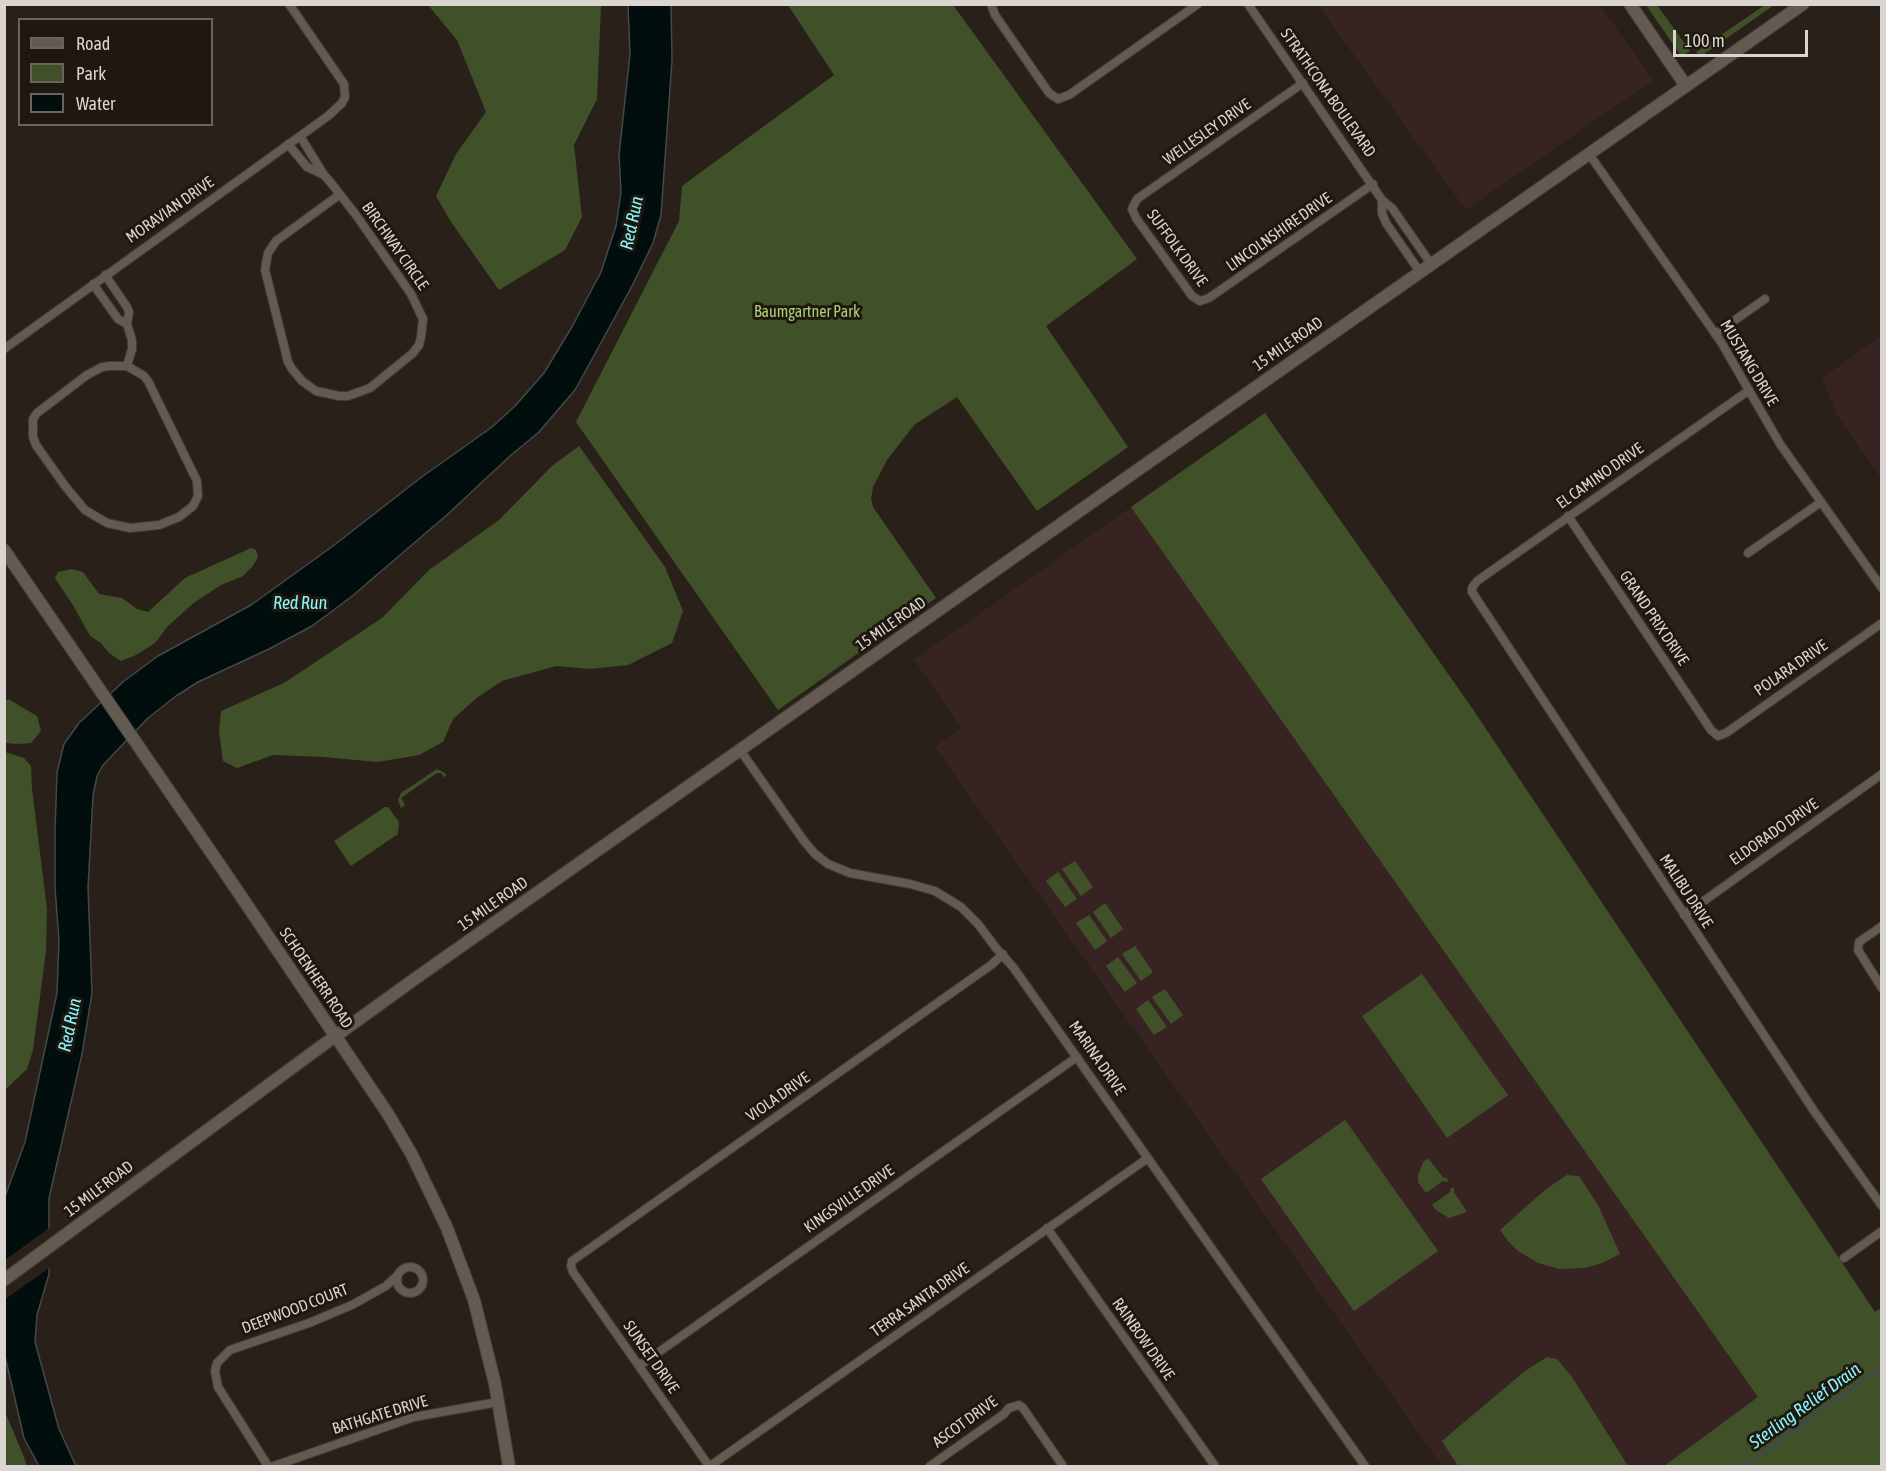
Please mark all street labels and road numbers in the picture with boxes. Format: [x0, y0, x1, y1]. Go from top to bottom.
street label: STRATHCONA BOULEVARD [1276, 25, 1380, 161]
street label: WELLESLEY DRIVE [1160, 95, 1254, 169]
street label: MORAVIAN DRIVE [122, 173, 218, 247]
street label: LINCOLNSHIRE DRIVE [1223, 188, 1335, 276]
street label: BIRCHWAY CIRCLE [358, 198, 432, 294]
street label: SUFFOLK DRIVE [1143, 206, 1211, 290]
street label: 15 MILE ROAD [1249, 313, 1327, 375]
street label: MUSTANG DRIVE [1716, 317, 1782, 409]
street label: EL CAMINO DRIVE [1553, 439, 1647, 513]
street label: GRAND PRIX DRIVE [1615, 567, 1693, 669]
street label: 15 MILE ROAD [852, 593, 930, 655]
street label: POLARA DRIVE [1751, 636, 1831, 700]
street label: ELDORADO DRIVE [1726, 794, 1822, 870]
street label: MALIBU DRIVE [1655, 851, 1717, 931]
street label: 15 MILE ROAD [454, 873, 532, 935]
street label: SCHOENHERR ROAD [275, 924, 357, 1032]
street label: MARINA DRIVE [1065, 1017, 1129, 1099]
street label: VIOLA DRIVE [743, 1068, 813, 1126]
street label: 15 MILE ROAD [61, 1157, 137, 1221]
street label: KINGSVILLE DRIVE [800, 1161, 898, 1237]
street label: TERRA SANTA DRIVE [867, 1259, 973, 1341]
street label: DEEPWOOD COURT [239, 1280, 351, 1338]
street label: RAINBOW DRIVE [1108, 1294, 1178, 1384]
street label: SUNSET DRIVE [619, 1317, 683, 1397]
street label: BATHGATE DRIVE [330, 1391, 430, 1439]
street label: ASCOT DRIVE [929, 1392, 1001, 1452]

